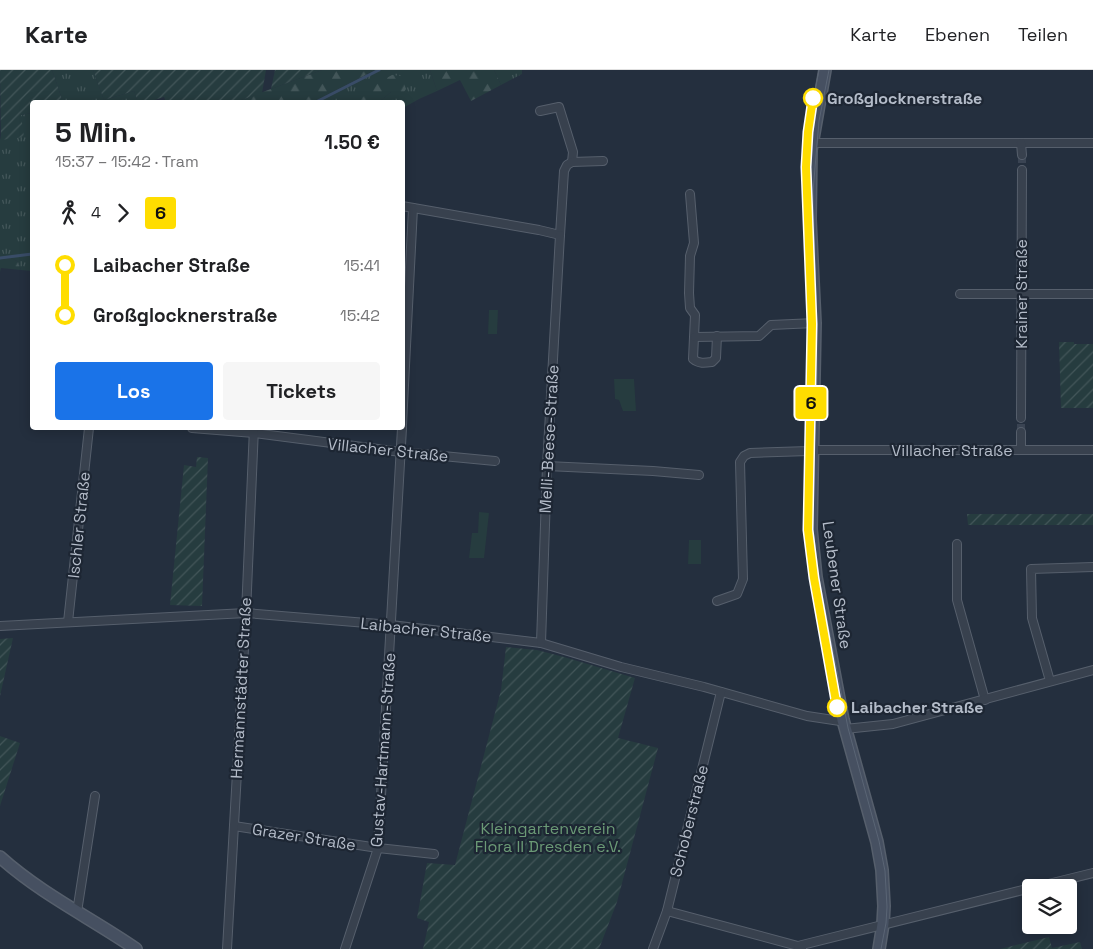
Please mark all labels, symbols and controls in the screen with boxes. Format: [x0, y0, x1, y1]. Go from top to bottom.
text: Karte [25, 19, 88, 50]
text: Karte [850, 23, 897, 46]
text: Ebenen [925, 23, 990, 46]
text: Teilen [1018, 23, 1068, 46]
marker: Großglocknerstraße [803, 88, 823, 108]
place label: Großglocknerstraße [827, 88, 982, 109]
text: 5 Min. [55, 114, 137, 150]
text: 1.50 € [324, 130, 380, 155]
text: 15:37 – 15:42 · Tram [55, 151, 199, 172]
icon: walk [55, 199, 83, 227]
icon: forward [109, 199, 137, 227]
text: 6 [155, 201, 166, 224]
text: 4 [91, 202, 101, 223]
street label: Krainer Straße [1011, 239, 1032, 349]
text: Laibacher Straße [93, 253, 250, 278]
text: 15:41 [343, 255, 380, 276]
text: Großglocknerstraße [93, 303, 277, 328]
text: 15:42 [340, 305, 380, 326]
button: Los [55, 362, 213, 420]
button: Tickets [223, 362, 380, 420]
street label: Melli-Beese-Straße [535, 364, 563, 514]
line badge: 6 [795, 387, 827, 419]
text: 6 [805, 391, 817, 414]
street label: Villacher Straße [327, 433, 449, 467]
street label: Villacher Straße [891, 440, 1013, 461]
street label: Ischler Straße [63, 471, 95, 579]
street label: Leubener Straße [818, 520, 856, 650]
street label: Hermannstädter Straße [226, 597, 256, 779]
street label: Laibacher Straße [359, 613, 493, 647]
street label: Gustav-Hartmann-Straße [366, 652, 400, 848]
marker: Laibacher Straße [827, 697, 847, 717]
place label: Laibacher Straße [851, 697, 983, 718]
street label: Schoberstraße [665, 763, 713, 879]
street label: Grazer Straße [251, 818, 357, 856]
park label: Kleingartenverein Flora II Dresden e.V. [475, 818, 621, 857]
map controls [1022, 879, 1077, 934]
button: layers [1022, 879, 1077, 934]

